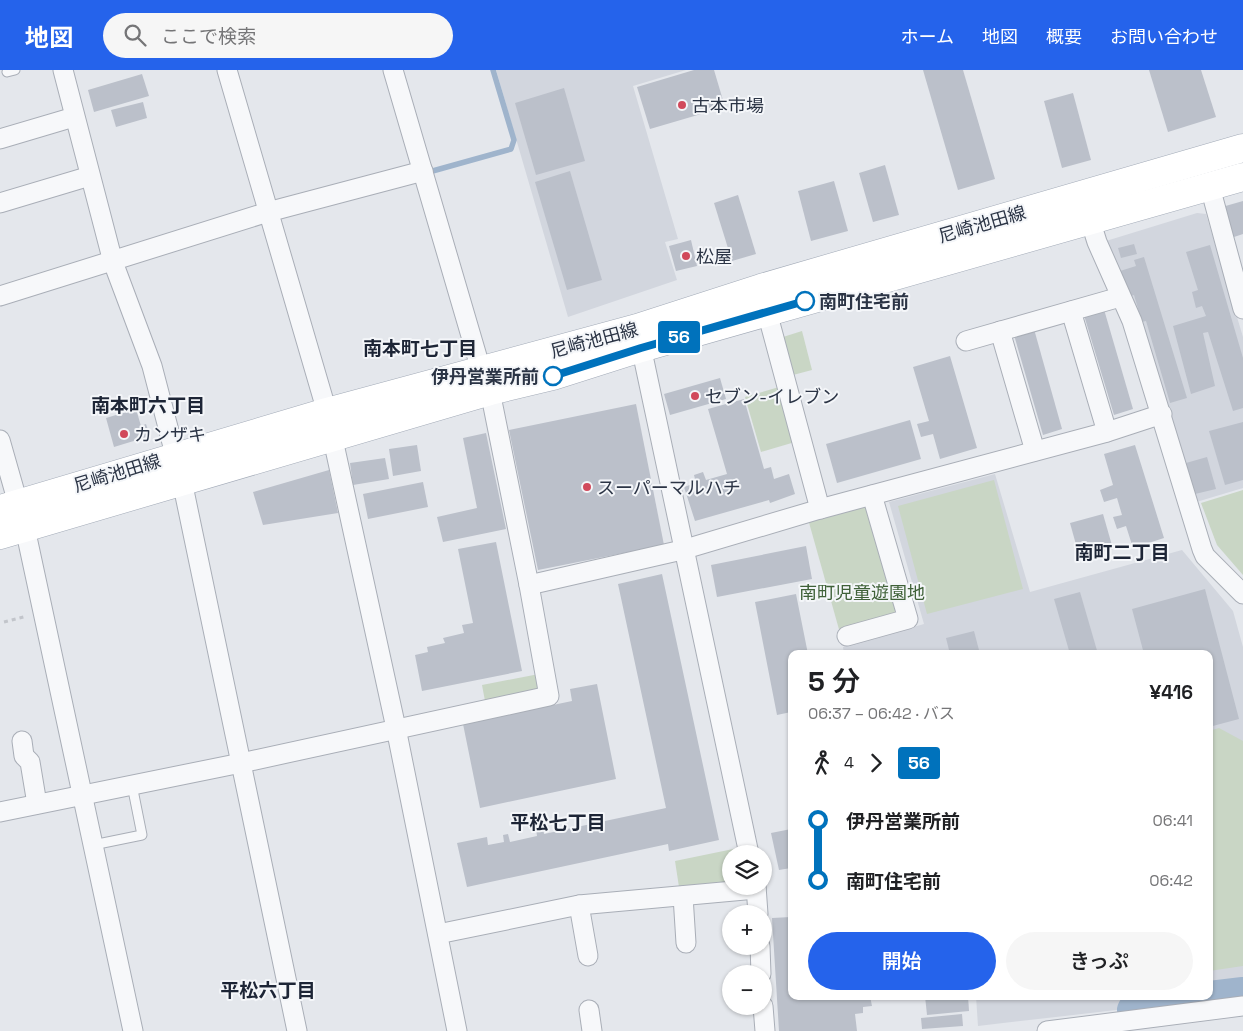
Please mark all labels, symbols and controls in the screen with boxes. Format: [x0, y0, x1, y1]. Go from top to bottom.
search box [103, 13, 453, 58]
icon: search [121, 21, 149, 49]
text: 地図 [25, 22, 73, 53]
text: ここで検索 [161, 24, 256, 49]
text: ホーム [901, 25, 954, 48]
text: 地図 [982, 25, 1018, 48]
text: 概要 [1046, 25, 1082, 48]
text: お問い合わせ [1110, 25, 1218, 48]
place label: 古本市場 [692, 94, 764, 117]
marker: 古本市場 [676, 99, 688, 111]
street label: 尼崎池田線 [936, 201, 1028, 247]
place label: 松屋 [696, 245, 732, 268]
marker: 松屋 [680, 250, 692, 262]
place label: 南町住宅前 [819, 290, 909, 313]
marker: 南町住宅前 [795, 291, 815, 311]
street label: 尼崎池田線 [548, 317, 640, 363]
line badge: 56 [656, 321, 702, 353]
text: 56 [668, 325, 690, 348]
district label: 南本町七丁目 [363, 336, 477, 361]
place label: 伊丹営業所前 [431, 365, 539, 388]
marker: 伊丹営業所前 [543, 366, 563, 386]
place label: セブン-イレブン [705, 385, 839, 408]
marker: セブン-イレブン [689, 390, 701, 402]
district label: 南本町六丁目 [91, 393, 205, 418]
place label: カンザキ [134, 423, 206, 446]
marker: カンザキ [118, 428, 130, 440]
street label: 尼崎池田線 [71, 449, 163, 497]
place label: スーパーマルハチ [597, 476, 741, 499]
marker: スーパーマルハチ [581, 481, 593, 493]
district label: 南町二丁目 [1074, 540, 1170, 565]
park label: 南町児童遊園地 [799, 581, 925, 604]
text: 5 分 [808, 663, 860, 699]
text: ¥416 [1150, 680, 1193, 705]
text: 06:37 – 06:42 · バス [808, 703, 955, 724]
icon: walk [808, 749, 836, 777]
icon: forward [862, 749, 890, 777]
text: 56 [908, 751, 930, 774]
text: 4 [844, 752, 854, 773]
text: 伊丹営業所前 [846, 809, 960, 834]
district label: 平松七丁目 [510, 810, 606, 835]
text: 06:41 [1153, 810, 1193, 831]
map controls [722, 845, 772, 1015]
button: layers [722, 845, 772, 895]
text: 南町住宅前 [846, 869, 941, 894]
text: 06:42 [1149, 870, 1193, 891]
button: + [722, 905, 772, 955]
button: 開始 [808, 932, 996, 990]
button: きっぷ [1006, 932, 1193, 990]
button: − [722, 965, 772, 1015]
district label: 平松六丁目 [220, 978, 316, 1003]

